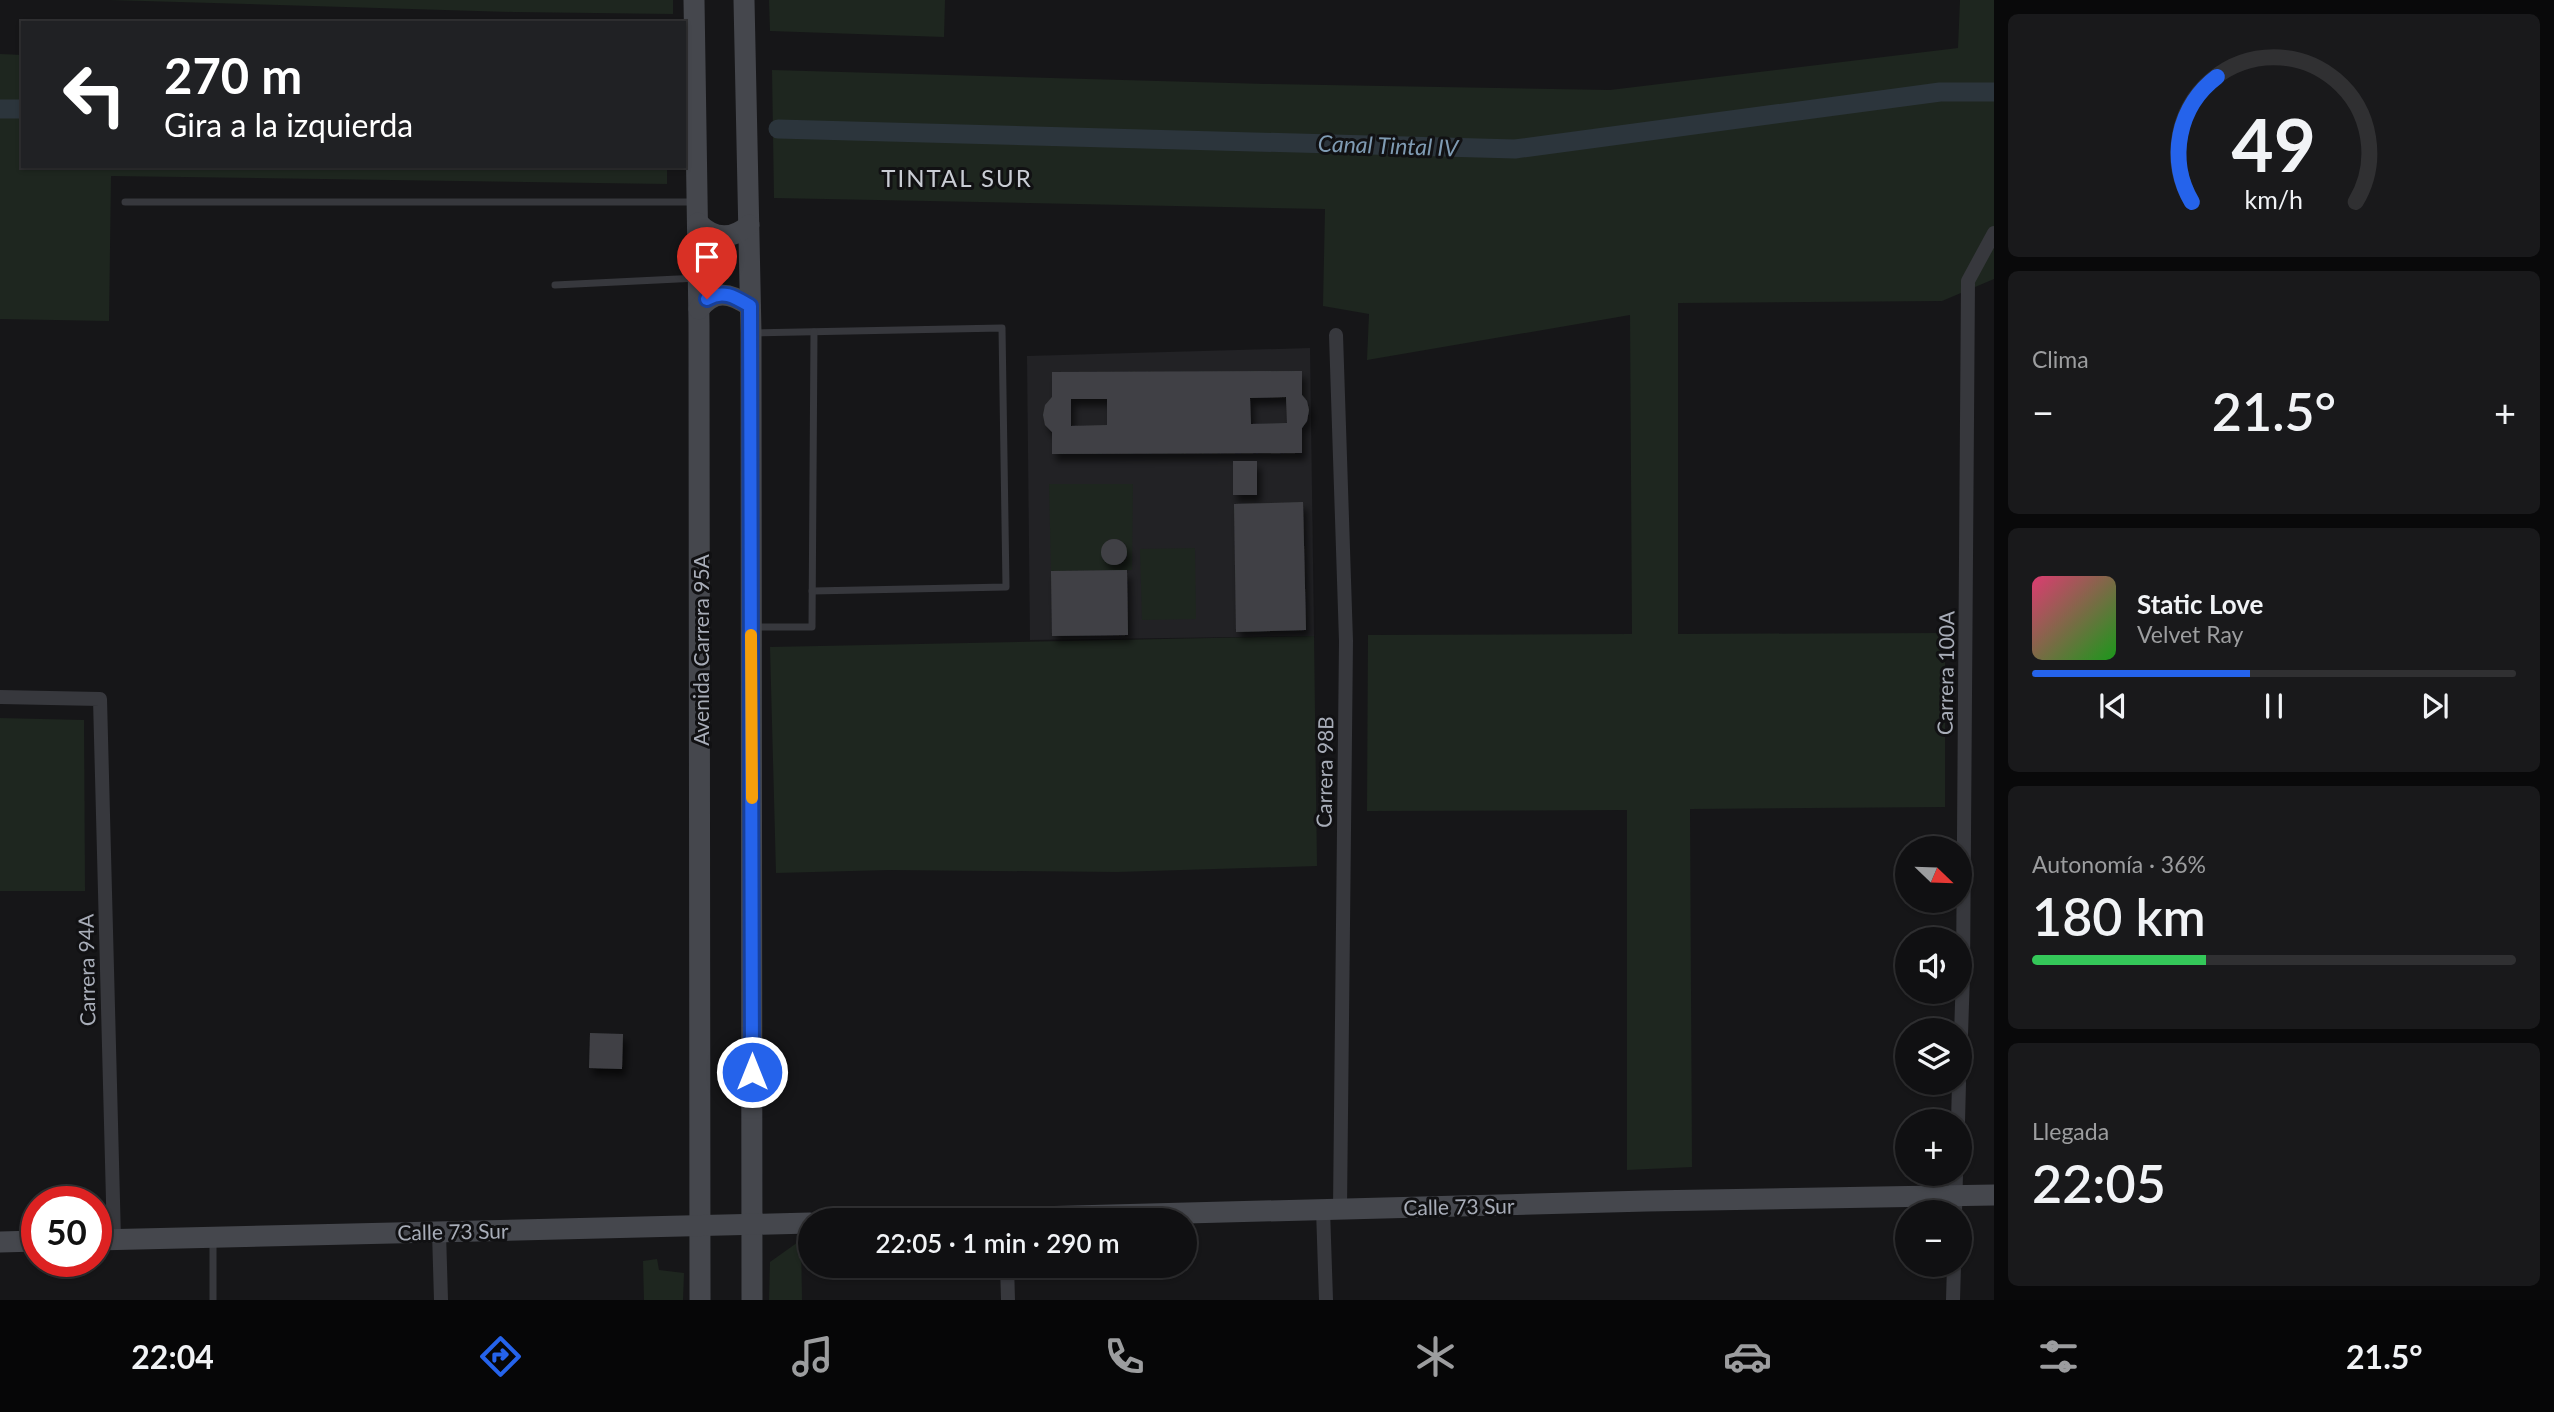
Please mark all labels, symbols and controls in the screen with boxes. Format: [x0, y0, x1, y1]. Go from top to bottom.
text: 270 m [164, 46, 302, 104]
icon: left [49, 49, 140, 140]
text: 49 [2232, 100, 2316, 188]
text: Gira a la izquierda [164, 105, 413, 144]
water label: Canal Tintal IV [1317, 129, 1460, 161]
district label: TINTAL SUR [881, 163, 1033, 192]
text: km/h [2245, 183, 2303, 213]
pin [677, 227, 737, 299]
icon: arrive [688, 238, 726, 276]
text: Clima [2032, 345, 2089, 373]
text: 21.5° [2212, 380, 2336, 442]
text: − [2032, 389, 2054, 435]
text: + [2494, 389, 2516, 435]
street label: Avenida Carrera 95A [688, 553, 713, 746]
text: Static Love [2137, 588, 2264, 620]
street label: Carrera 100A [1931, 610, 1959, 735]
text: Velvet Ray [2137, 620, 2243, 648]
icon: previous [2094, 687, 2132, 725]
icon: pause [2255, 687, 2293, 725]
icon: next [2416, 687, 2454, 725]
street label: Carrera 98B [1311, 716, 1337, 828]
north arrow [1895, 836, 1972, 914]
map controls [1895, 836, 1972, 1277]
text: Autonomía · 36% [2032, 850, 2206, 878]
text: 180 km [2032, 885, 2206, 947]
street label: Carrera 94A [73, 913, 99, 1026]
button: sound [1895, 927, 1972, 1004]
button: layers [1895, 1018, 1972, 1095]
position arrow [715, 1035, 789, 1109]
button: + [1895, 1109, 1972, 1186]
text: Llegada [2032, 1117, 2109, 1145]
text: 22:05 [2032, 1152, 2166, 1214]
speed limit sign: 50 [21, 1186, 112, 1277]
street label: Calle 73 Sur [1403, 1193, 1515, 1219]
button: − [1895, 1200, 1972, 1277]
street label: Calle 73 Sur [397, 1218, 509, 1244]
text: 22:05 · 1 min · 290 m [875, 1227, 1120, 1259]
icon: directions [476, 1332, 525, 1381]
icon: music [788, 1332, 837, 1381]
icon: phone [1100, 1332, 1149, 1381]
icon: climate [1411, 1332, 1460, 1381]
icon: car [1723, 1332, 1772, 1381]
icon: filters [2034, 1332, 2083, 1381]
text: 22:04 [131, 1337, 214, 1376]
text: 21.5° [2346, 1337, 2423, 1376]

